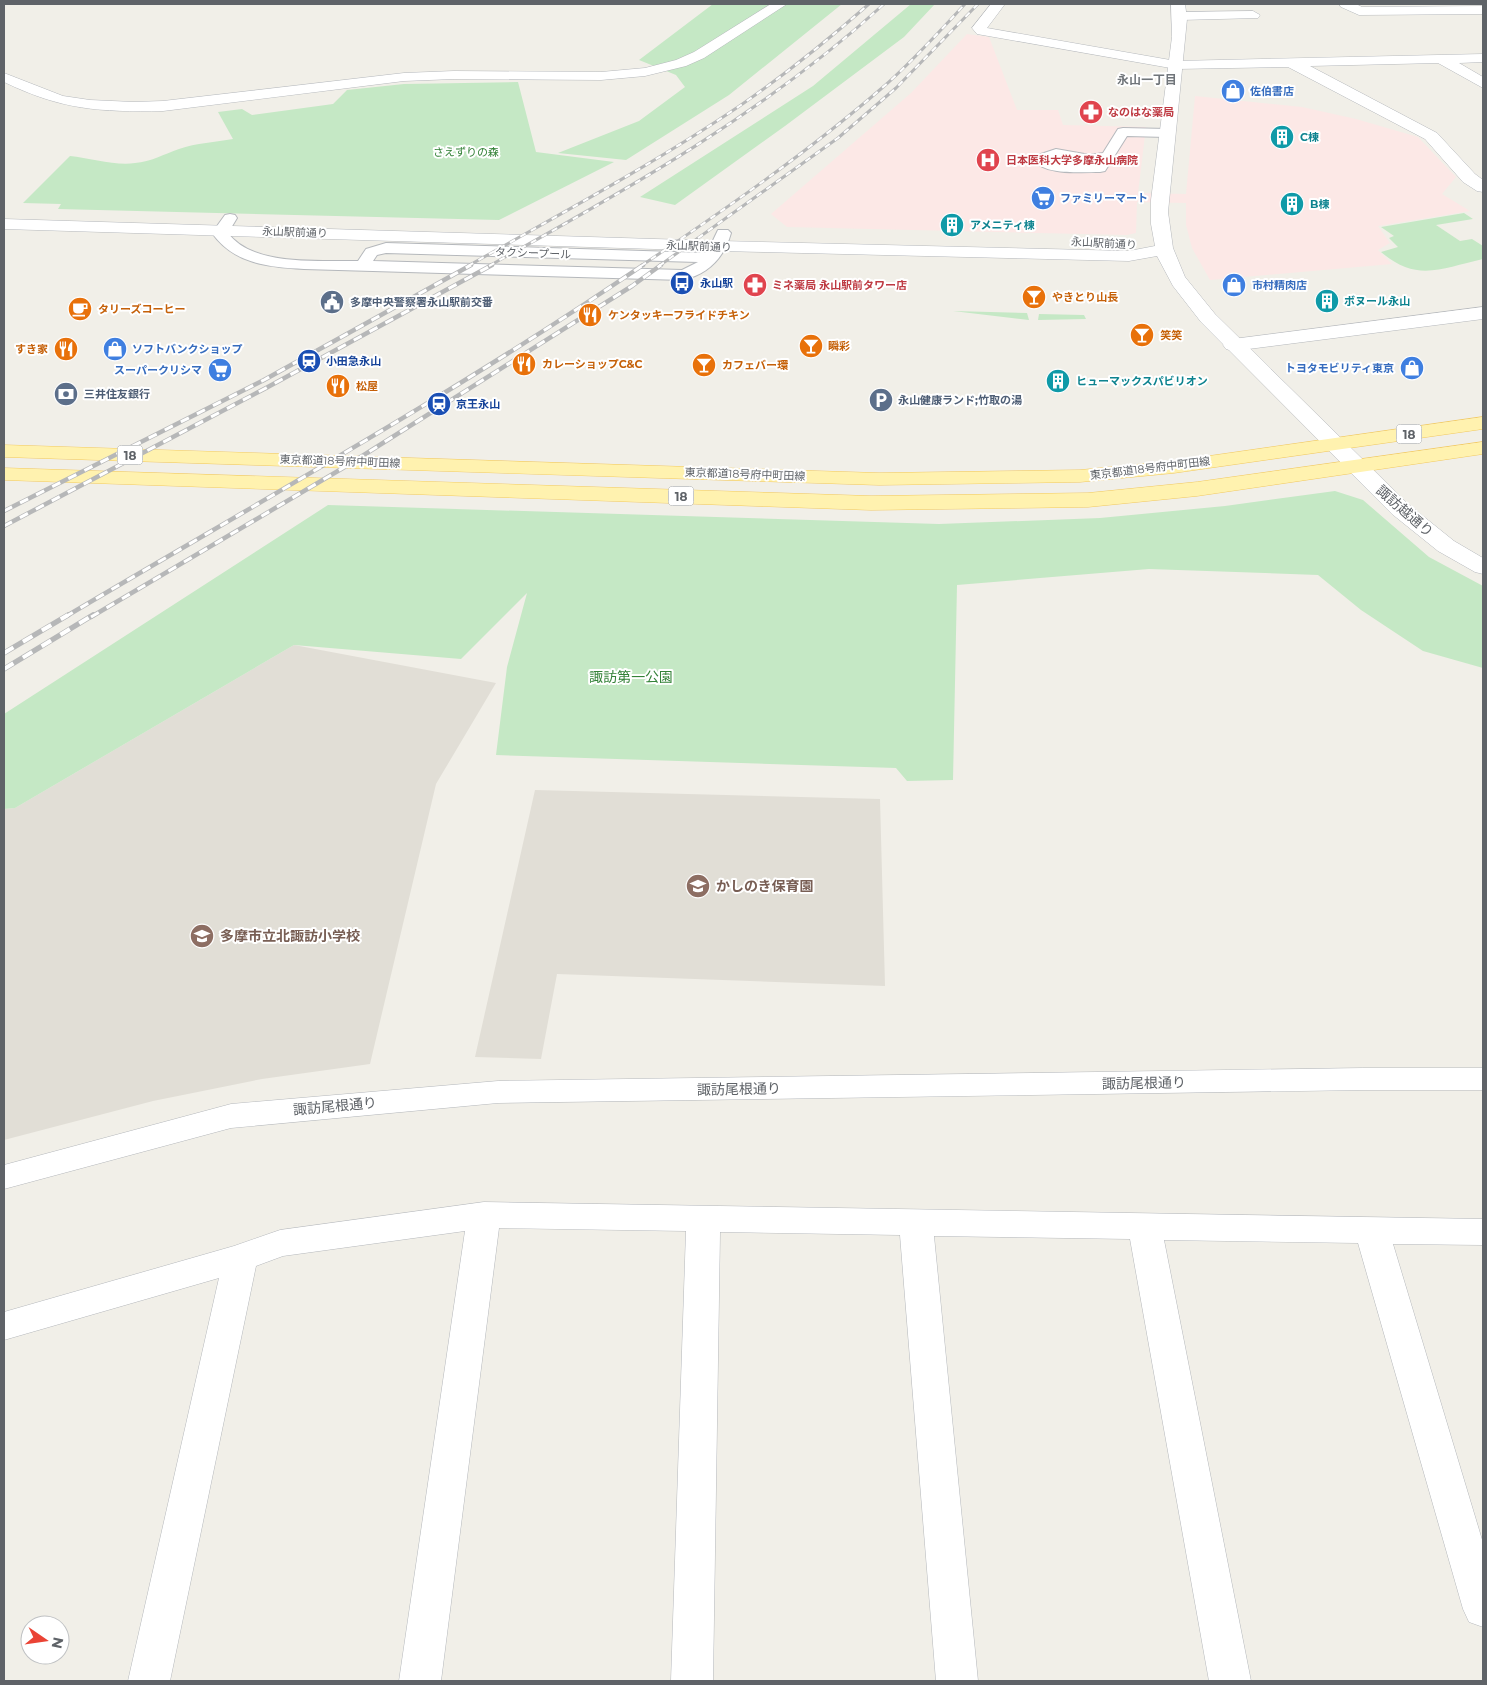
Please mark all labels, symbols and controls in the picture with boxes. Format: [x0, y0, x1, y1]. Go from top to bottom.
district label: 永山一丁目 [1117, 72, 1177, 87]
shop icon: 佐伯書店 [1220, 78, 1246, 104]
place label: 佐伯書店 [1250, 84, 1294, 98]
pharmacy icon: なのはな薬局 [1078, 99, 1104, 125]
place label: なのはな薬局 [1108, 105, 1174, 119]
building icon: C棟 [1269, 124, 1295, 150]
place label: C棟 [1300, 130, 1319, 144]
park label: さえずりの森 [433, 145, 499, 159]
hospital icon: 日本医科大学多摩永山病院 [975, 147, 1001, 173]
place label: 日本医科大学多摩永山病院 [1006, 153, 1138, 167]
supermarket icon: ファミリーマート [1030, 185, 1056, 211]
place label: ファミリーマート [1060, 191, 1148, 205]
building icon: B棟 [1279, 191, 1305, 217]
place label: B棟 [1310, 197, 1329, 211]
building icon: アメニティ棟 [939, 212, 965, 238]
place label: アメニティ棟 [970, 218, 1035, 232]
street label: 永山駅前通り [262, 224, 328, 240]
street label: 永山駅前通り [1071, 234, 1137, 252]
street label: 永山駅前通り [666, 238, 732, 254]
street label: タクシープール [495, 245, 571, 261]
bus stop icon: 永山駅 [669, 270, 695, 296]
pharmacy icon: ミネ薬局 永山駅前タワー店 [742, 272, 768, 298]
shop icon: 市村精肉店 [1221, 272, 1247, 298]
place label: 永山駅 [700, 276, 733, 290]
place label: ミネ薬局 永山駅前タワー店 [772, 278, 907, 292]
place label: 市村精肉店 [1252, 278, 1307, 292]
bar icon: やきとり山長 [1021, 284, 1047, 310]
building icon: ボヌール永山 [1314, 288, 1340, 314]
public building icon: 多摩中央警察署永山駅前交番 [319, 289, 345, 315]
place label: やきとり山長 [1052, 290, 1118, 304]
place label: ボヌール永山 [1344, 294, 1410, 308]
place label: 多摩中央警察署永山駅前交番 [350, 295, 493, 309]
cafe icon: タリーズコーヒー [67, 296, 93, 322]
place label: タリーズコーヒー [98, 302, 185, 316]
restaurant icon: ケンタッキーフライドチキン [577, 302, 603, 328]
place label: ケンタッキーフライドチキン [608, 308, 750, 322]
bar icon: 笑笑 [1129, 322, 1155, 348]
place label: 笑笑 [1160, 328, 1182, 342]
bar icon: 瞬彩 [798, 333, 824, 359]
restaurant icon: すき家 [53, 336, 79, 362]
shop icon: ソフトバンクショップ [102, 336, 128, 362]
place label: 瞬彩 [828, 339, 850, 353]
place label: すき家 [15, 342, 48, 356]
place label: ソフトバンクショップ [132, 342, 243, 356]
station icon: 小田急永山 [296, 348, 322, 374]
restaurant icon: カレーショップC&C [511, 351, 537, 377]
bar icon: カフェバー環 [691, 352, 717, 378]
place label: 小田急永山 [326, 354, 381, 368]
shop icon: トヨタモビリティ東京 [1399, 355, 1425, 381]
supermarket icon: スーパークリシマ [207, 357, 233, 383]
place label: カレーショップC&C [542, 357, 643, 371]
place label: カフェバー環 [722, 358, 788, 372]
place label: トヨタモビリティ東京 [1285, 361, 1394, 375]
place label: スーパークリシマ [114, 363, 202, 377]
building icon: ヒューマックスパビリオン [1045, 368, 1071, 394]
restaurant icon: 松屋 [325, 373, 351, 399]
place label: ヒューマックスパビリオン [1076, 374, 1208, 388]
place label: 松屋 [356, 379, 378, 393]
bank icon: 三井住友銀行 [53, 381, 79, 407]
place label: 三井住友銀行 [84, 387, 150, 401]
parking icon: 永山健康ランド;竹取の湯 [868, 387, 894, 413]
station icon: 京王永山 [426, 391, 452, 417]
place label: 永山健康ランド;竹取の湯 [898, 393, 1022, 407]
place label: 京王永山 [456, 397, 500, 411]
road number: 18 [1396, 424, 1422, 444]
road number: 18 [118, 446, 142, 464]
street label: 東京都道18号府中町田線 [279, 452, 401, 470]
street label: 東京都道18号府中町田線 [1089, 454, 1211, 482]
street label: 東京都道18号府中町田線 [684, 465, 806, 483]
street label: 諏訪越通り [1373, 481, 1437, 541]
road number: 18 [668, 486, 694, 506]
park label: 諏訪第一公園 [589, 668, 673, 686]
school or university icon: かしのき保育園 [685, 873, 711, 899]
place label: かしのき保育園 [716, 877, 814, 895]
school or university icon: 多摩市立北諏訪小学校 [189, 923, 215, 949]
place label: 多摩市立北諏訪小学校 [220, 927, 360, 945]
street label: 諏訪尾根通り [1102, 1073, 1186, 1093]
street label: 諏訪尾根通り [697, 1079, 781, 1099]
street label: 諏訪尾根通り [292, 1093, 378, 1119]
north arrow [20, 1615, 70, 1665]
text: N [48, 1635, 68, 1650]

